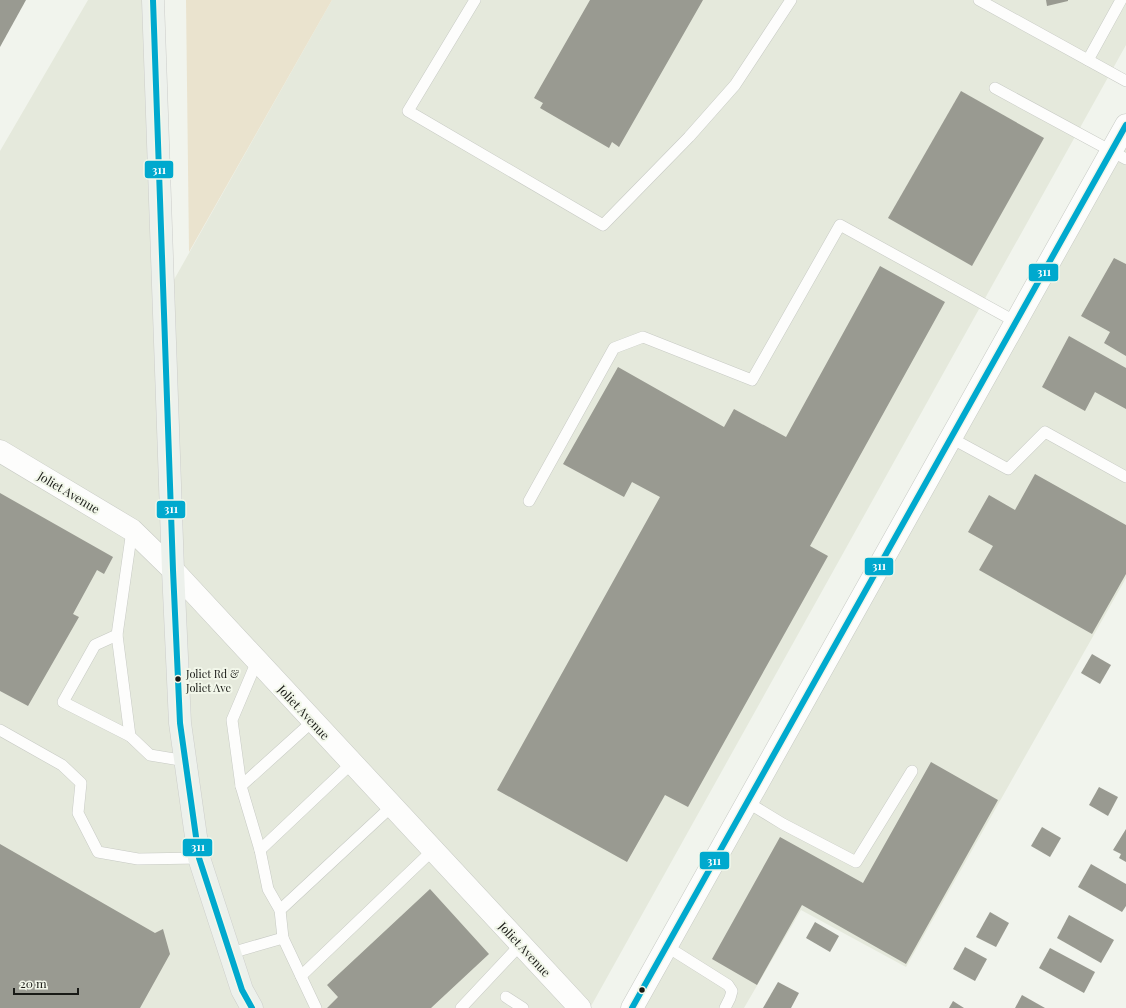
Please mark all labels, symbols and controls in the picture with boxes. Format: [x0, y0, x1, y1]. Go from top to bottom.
line badge: 311 [144, 160, 174, 179]
text: 311 [152, 162, 166, 177]
line badge: 311 [1028, 263, 1059, 282]
text: 311 [1037, 264, 1051, 279]
street label: Joliet Avenue [34, 467, 103, 517]
line badge: 311 [156, 500, 186, 519]
text: 311 [164, 501, 178, 516]
line badge: 311 [864, 557, 894, 576]
text: 311 [872, 558, 886, 573]
place label: Joliet Rd & Joliet Ave [185, 666, 239, 695]
marker: Joliet Rd & Joliet Ave [173, 674, 183, 684]
street label: Joliet Avenue [274, 680, 334, 743]
line badge: 311 [182, 838, 213, 857]
text: 311 [191, 839, 205, 854]
line badge: 311 [699, 851, 730, 870]
text: 311 [707, 853, 721, 868]
street label: Joliet Avenue [495, 917, 555, 980]
scale bar [14, 970, 78, 996]
text: 20 m [20, 975, 47, 991]
unlabelled marker [637, 985, 647, 995]

